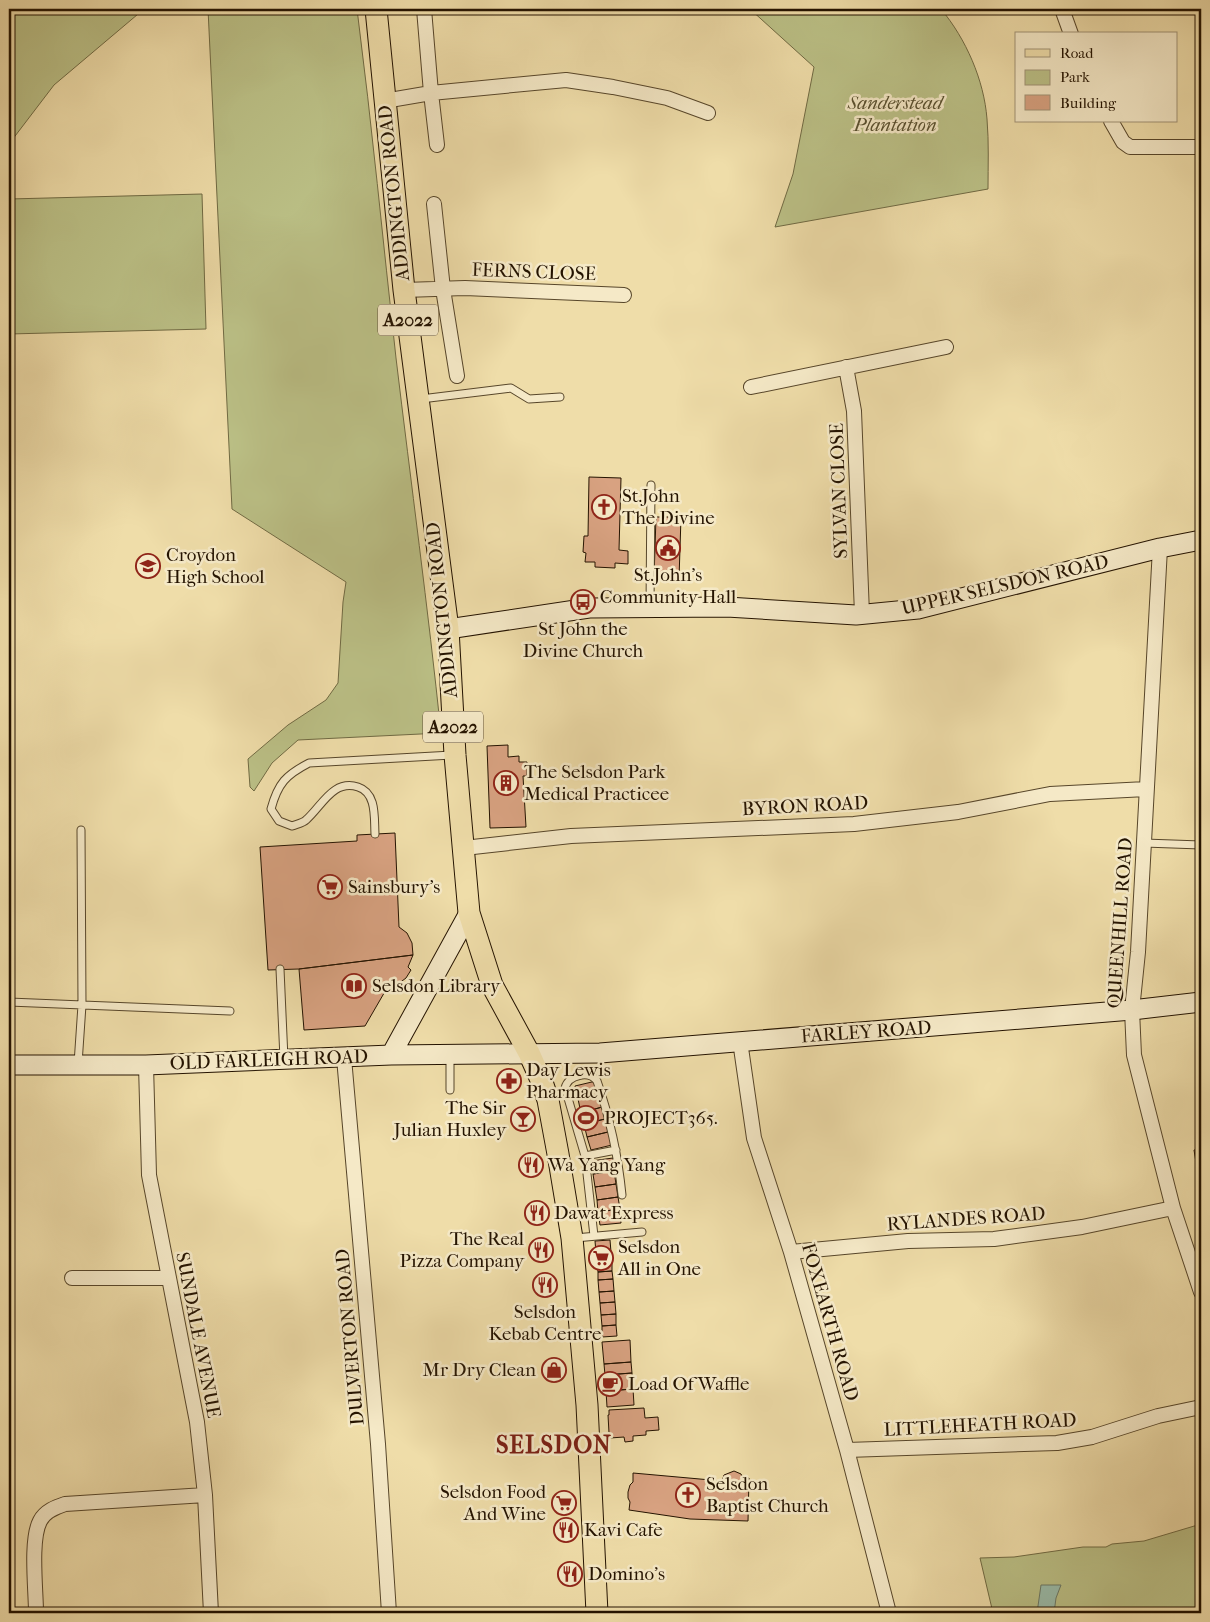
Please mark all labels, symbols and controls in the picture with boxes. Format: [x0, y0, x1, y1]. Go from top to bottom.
legend [1015, 32, 1178, 122]
text: Road [1060, 44, 1094, 62]
text: Park [1060, 68, 1090, 86]
park label: Sanderstead Plantation [847, 92, 945, 136]
text: Building [1060, 94, 1117, 112]
street label: ADDINGTON ROAD [374, 104, 414, 283]
street label: FERNS CLOSE [471, 259, 597, 285]
road number: A2022 [378, 304, 438, 336]
street label: SYLVAN CLOSE [826, 422, 852, 559]
place label: St.John The Divine [622, 485, 715, 529]
church icon: St.John The Divine [591, 494, 617, 520]
street label: ADDINGTON ROAD [422, 521, 462, 700]
public building icon: St.John's Community Hall [655, 535, 681, 561]
place label: Croydon High School [166, 544, 265, 588]
street label: UPPER SELSDON ROAD [899, 550, 1111, 620]
school or university icon: Croydon High School [135, 553, 161, 579]
place label: St.John's Community Hall [600, 564, 736, 608]
bus stop icon: St John the Divine Church [570, 589, 596, 615]
place label: St John the Divine Church [523, 618, 643, 662]
road number: A2022 [423, 712, 483, 742]
place label: The Selsdon Park Medical Practicee [524, 761, 669, 805]
building icon: The Selsdon Park Medical Practicee [493, 770, 519, 796]
street label: BYRON ROAD [741, 792, 869, 820]
street label: QUEENHILL ROAD [1103, 837, 1137, 1009]
supermarket icon: Sainsbury's [317, 874, 343, 900]
place label: Sainsbury's [348, 876, 440, 898]
library icon: Selsdon Library [341, 973, 367, 999]
place label: Selsdon Library [372, 975, 501, 997]
street label: FARLEY ROAD [800, 1016, 932, 1048]
street label: OLD FARLEIGH ROAD [169, 1046, 369, 1074]
place label: Day Lewis Pharmacy [526, 1059, 611, 1103]
pharmacy icon: Day Lewis Pharmacy [496, 1068, 522, 1094]
place label: The Sir Julian Huxley [392, 1097, 507, 1141]
sports icon: PROJECT365. [573, 1105, 599, 1131]
bar icon: The Sir Julian Huxley [510, 1106, 536, 1132]
place label: PROJECT365. [604, 1107, 718, 1129]
restaurant icon: Wa Yang Yang [518, 1152, 544, 1178]
place label: Wa Yang Yang [547, 1154, 666, 1176]
restaurant icon: Dawat Express [524, 1200, 550, 1226]
place label: Dawat Express [554, 1202, 674, 1224]
street label: RYLANDES ROAD [886, 1202, 1046, 1236]
place label: The Real Pizza Company [399, 1228, 525, 1272]
place label: Selsdon All in One [617, 1236, 701, 1280]
restaurant icon: The Real Pizza Company [528, 1237, 554, 1263]
street label: FOXEARTH ROAD [797, 1240, 863, 1404]
supermarket icon: Selsdon All in One [588, 1245, 614, 1271]
street label: DULVERTON ROAD [331, 1248, 369, 1426]
street label: SUNDALE AVENUE [171, 1250, 225, 1420]
restaurant icon: Selsdon Kebab Centre [532, 1272, 558, 1298]
place label: Selsdon Kebab Centre [489, 1301, 601, 1345]
shop icon: Mr Dry Clean [541, 1357, 567, 1383]
place label: Mr Dry Clean [423, 1359, 536, 1381]
cafe icon: Load Of Waffle [597, 1371, 623, 1397]
place label: Load Of Waffle [628, 1373, 749, 1395]
street label: LITTLEHEATH ROAD [883, 1409, 1077, 1441]
district label: SELSDON [496, 1431, 612, 1459]
place label: Selsdon Baptist Church [706, 1473, 829, 1517]
place label: Selsdon Food And Wine [440, 1481, 547, 1525]
church icon: Selsdon Baptist Church [675, 1482, 701, 1508]
supermarket icon: Selsdon Food And Wine [551, 1490, 577, 1516]
restaurant icon: Kavi Cafe [553, 1517, 579, 1543]
place label: Kavi Cafe [584, 1519, 663, 1541]
restaurant icon: Domino's [557, 1561, 583, 1587]
place label: Domino's [588, 1563, 665, 1585]

